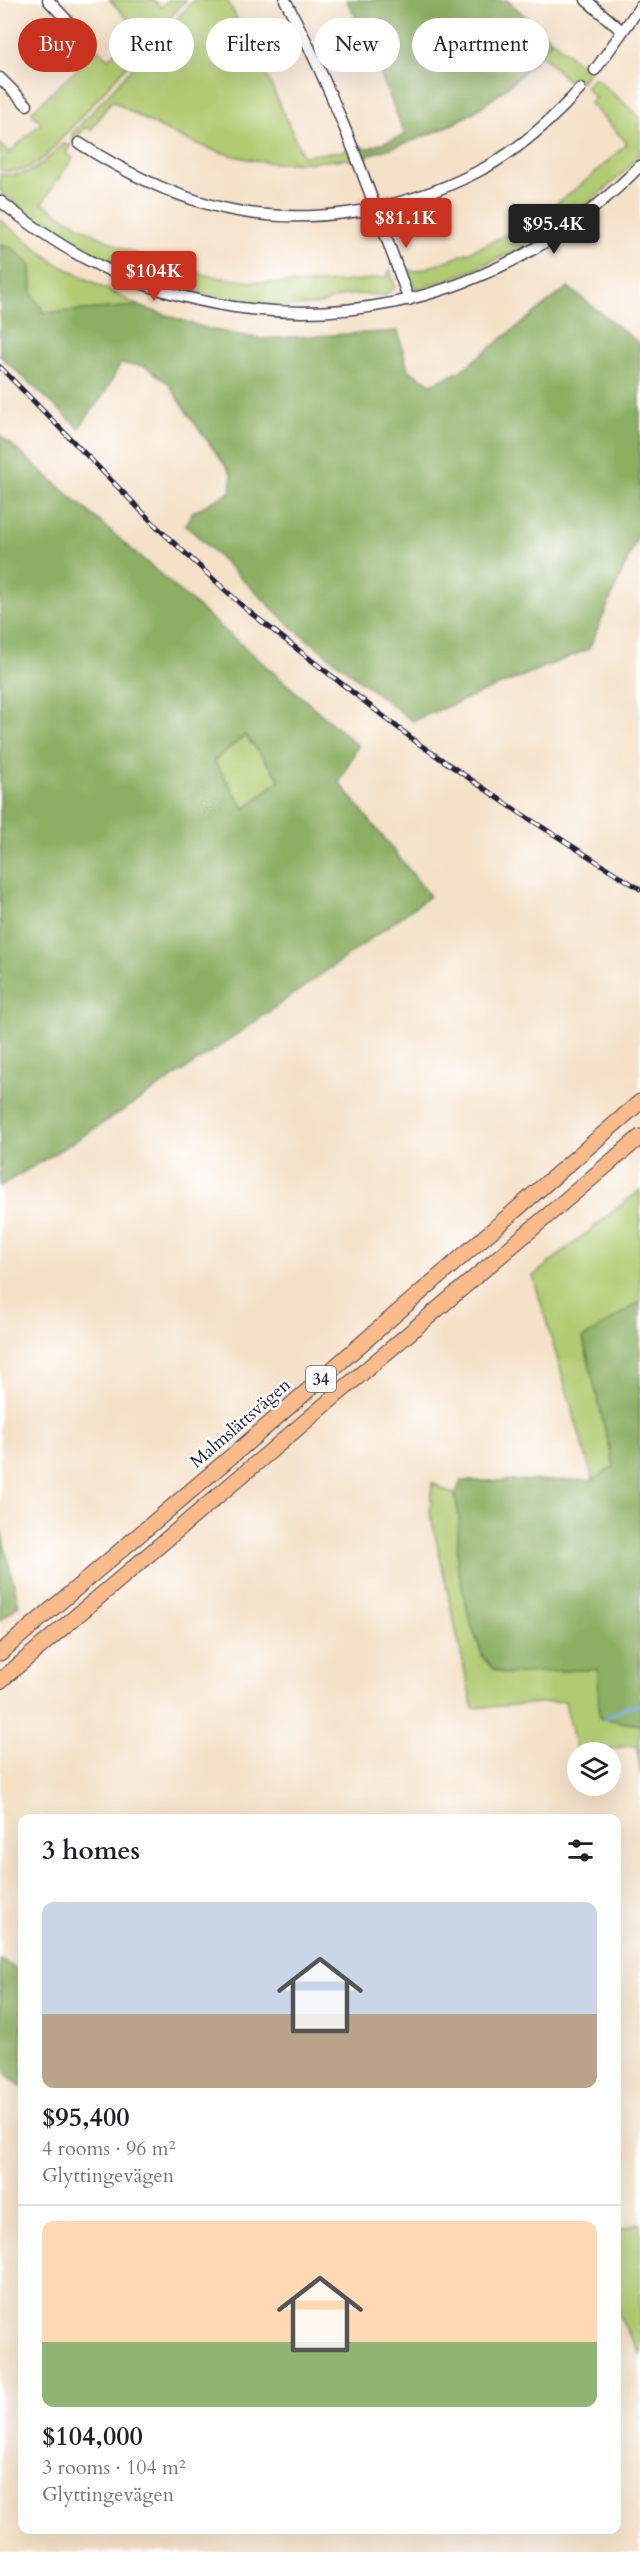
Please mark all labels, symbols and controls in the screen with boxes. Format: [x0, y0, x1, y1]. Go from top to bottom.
chip: Buy [18, 18, 97, 72]
chip: Rent [109, 18, 194, 72]
chip: Filters [206, 18, 302, 72]
chip: New [314, 18, 400, 72]
chip: Apartment [412, 18, 549, 72]
pin: $81.1K [357, 198, 455, 249]
text: $81.1K [375, 204, 437, 231]
pin: $95.4K [505, 204, 603, 255]
text: $95.4K [523, 210, 585, 237]
pin: $104K [112, 251, 196, 302]
text: $104K [125, 257, 183, 284]
road number: 34 [306, 1366, 336, 1392]
street label: Malmslättsvägen [185, 1372, 297, 1474]
map controls [567, 1742, 621, 1796]
button: layers [567, 1742, 621, 1796]
text: 3 homes [42, 1833, 140, 1868]
icon: filters [564, 1834, 597, 1867]
icon: home [266, 1941, 374, 2049]
text: $95,400 [42, 2100, 130, 2135]
text: 4 rooms · 96 m² [42, 2135, 175, 2162]
text: Glyttingevägen [42, 2162, 174, 2189]
icon: home [266, 2260, 374, 2368]
text: $104,000 [42, 2419, 143, 2454]
text: 3 rooms · 104 m² [42, 2454, 186, 2481]
text: Glyttingevägen [42, 2481, 174, 2508]

